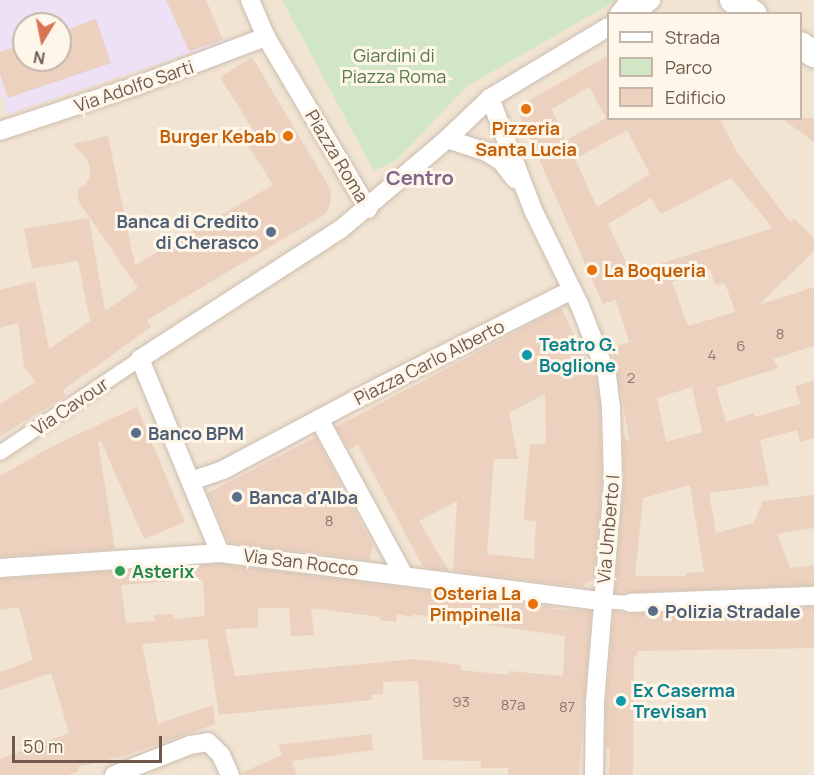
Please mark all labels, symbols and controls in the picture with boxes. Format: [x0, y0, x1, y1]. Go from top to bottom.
north arrow [12, 12, 72, 72]
legend [607, 12, 802, 120]
text: Strada [665, 25, 720, 49]
park label: Giardini di Piazza Roma [342, 45, 446, 88]
text: N [32, 46, 47, 70]
text: Parco [665, 55, 712, 79]
street label: Via Adolfo Sarti [72, 56, 196, 116]
text: Edificio [665, 85, 726, 109]
marker: Pizzeria Santa Lucia [519, 102, 533, 116]
street label: Piazza Roma [301, 106, 373, 206]
place label: Pizzeria Santa Lucia [475, 118, 577, 160]
place label: Burger Kebab [160, 125, 276, 147]
marker: Burger Kebab [281, 129, 295, 143]
district label: Centro [386, 165, 454, 189]
place label: Banca di Credito di Cherasco [117, 211, 259, 254]
marker: Banca di Credito di Cherasco [264, 225, 278, 239]
place label: La Boqueria [604, 259, 706, 281]
marker: La Boqueria [585, 263, 599, 277]
street label: Piazza Carlo Alberto [350, 315, 508, 409]
house number: 8 [776, 325, 784, 343]
place label: Teatro G. Boglione [539, 334, 617, 376]
house number: 6 [736, 337, 746, 355]
house number: 4 [708, 346, 716, 364]
marker: Teatro G. Boglione [520, 348, 534, 362]
house number: 2 [627, 369, 635, 387]
street label: Via Cavour [28, 373, 112, 439]
place label: Banco BPM [148, 422, 244, 444]
marker: Banco BPM [129, 426, 143, 440]
street label: Via Umberto I [592, 474, 624, 584]
place label: Banca d'Alba [249, 486, 358, 508]
marker: Banca d'Alba [230, 490, 244, 504]
house number: 8 [325, 512, 333, 530]
street label: Via San Rocco [242, 544, 360, 580]
place label: Asterix [132, 560, 194, 582]
marker: Asterix [113, 564, 127, 578]
place label: Osteria La Pimpinella [430, 583, 521, 626]
marker: Osteria La Pimpinella [526, 597, 540, 611]
place label: Polizia Stradale [665, 600, 800, 622]
marker: Polizia Stradale [646, 604, 660, 618]
place label: Ex Caserma Trevisan [633, 680, 735, 722]
house number: 93 [452, 693, 470, 711]
marker: Ex Caserma Trevisan [614, 694, 628, 708]
house number: 87a [501, 696, 525, 714]
house number: 87 [559, 698, 575, 716]
scale bar [15, 724, 165, 762]
text: 50 m [23, 734, 63, 758]

